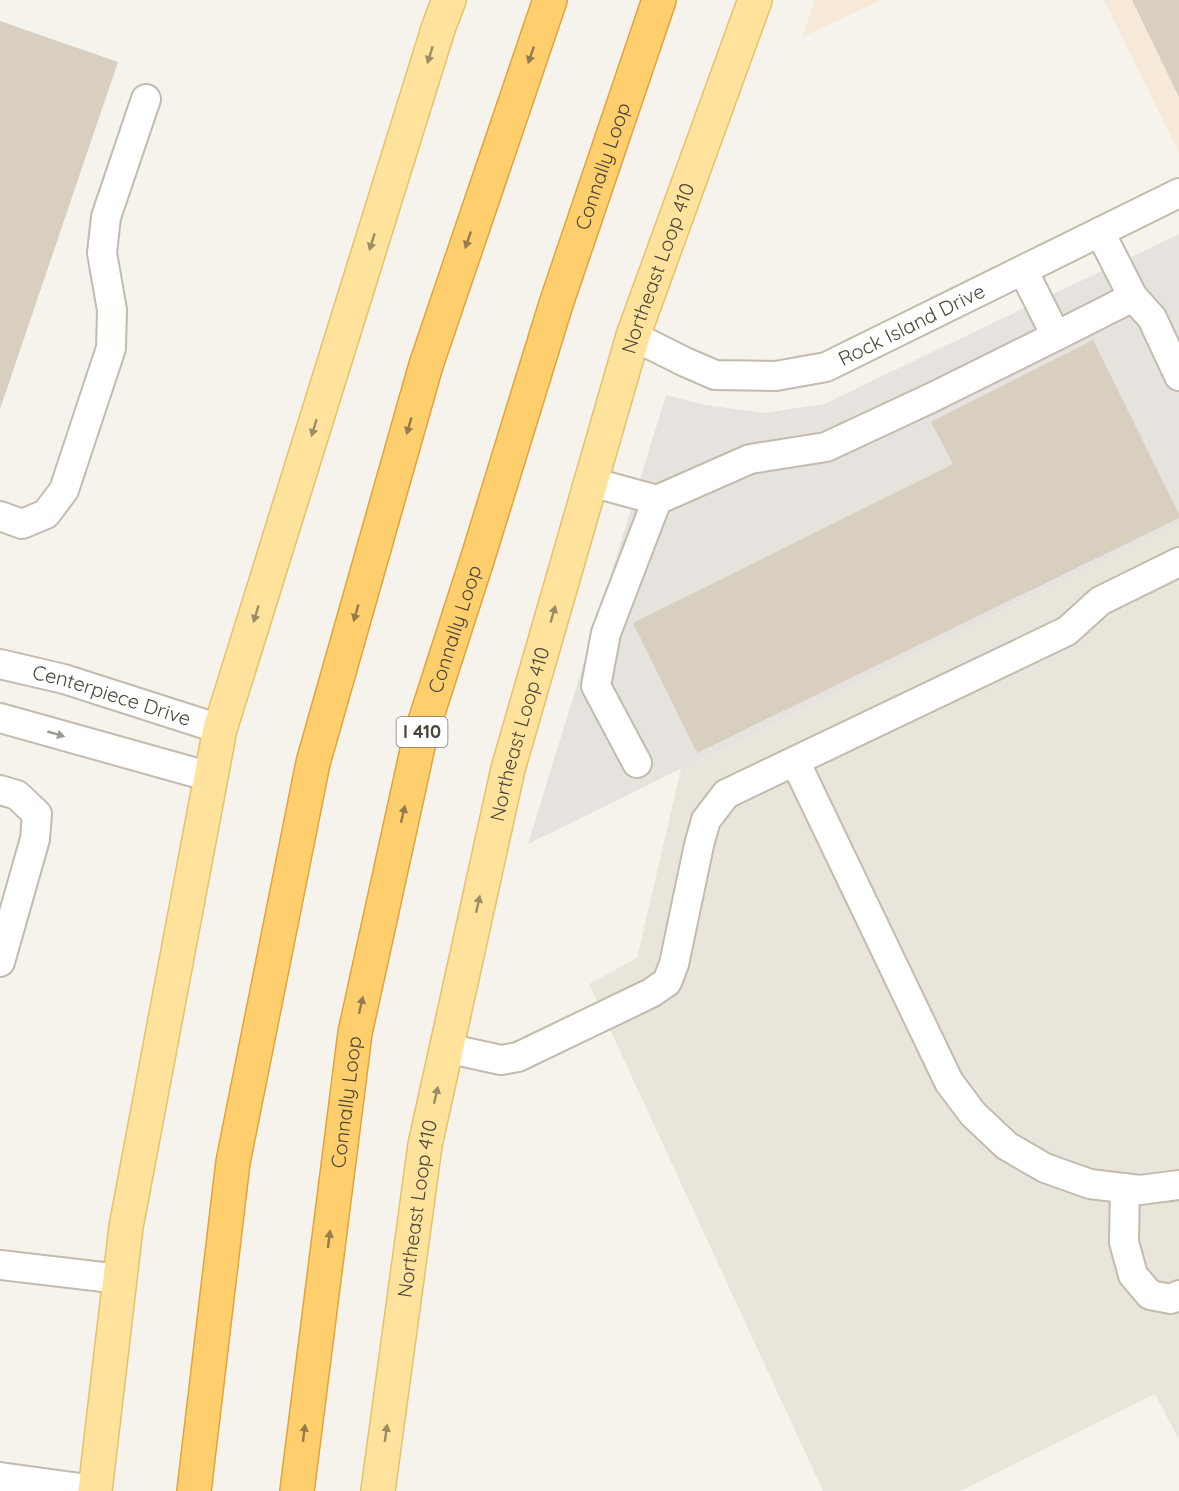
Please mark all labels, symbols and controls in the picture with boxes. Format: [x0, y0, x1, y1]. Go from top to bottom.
one-way arrow [425, 46, 434, 64]
one-way arrow [526, 46, 535, 64]
street label: Connally Loop [569, 99, 635, 233]
street label: Northeast Loop 410 [616, 179, 700, 356]
one-way arrow [463, 231, 473, 249]
one-way arrow [367, 233, 376, 251]
street label: Rock Island Drive [834, 278, 989, 371]
one-way arrow [404, 417, 413, 435]
one-way arrow [309, 419, 318, 437]
street label: Connally Loop [422, 562, 487, 696]
one-way arrow [351, 604, 360, 622]
one-way arrow [251, 605, 260, 623]
one-way arrow [548, 605, 558, 623]
street label: Northeast Loop 410 [484, 644, 555, 823]
street label: Centerpiece Drive [30, 659, 194, 731]
road number: I 410 [396, 717, 448, 747]
one-way arrow [47, 730, 65, 739]
one-way arrow [399, 805, 408, 824]
one-way arrow [474, 895, 483, 914]
one-way arrow [357, 995, 366, 1014]
street label: Connally Loop [325, 1034, 367, 1170]
one-way arrow [431, 1086, 441, 1104]
street label: Northeast Loop 410 [391, 1117, 442, 1299]
one-way arrow [324, 1230, 333, 1249]
one-way arrow [300, 1423, 309, 1442]
one-way arrow [381, 1423, 390, 1442]

